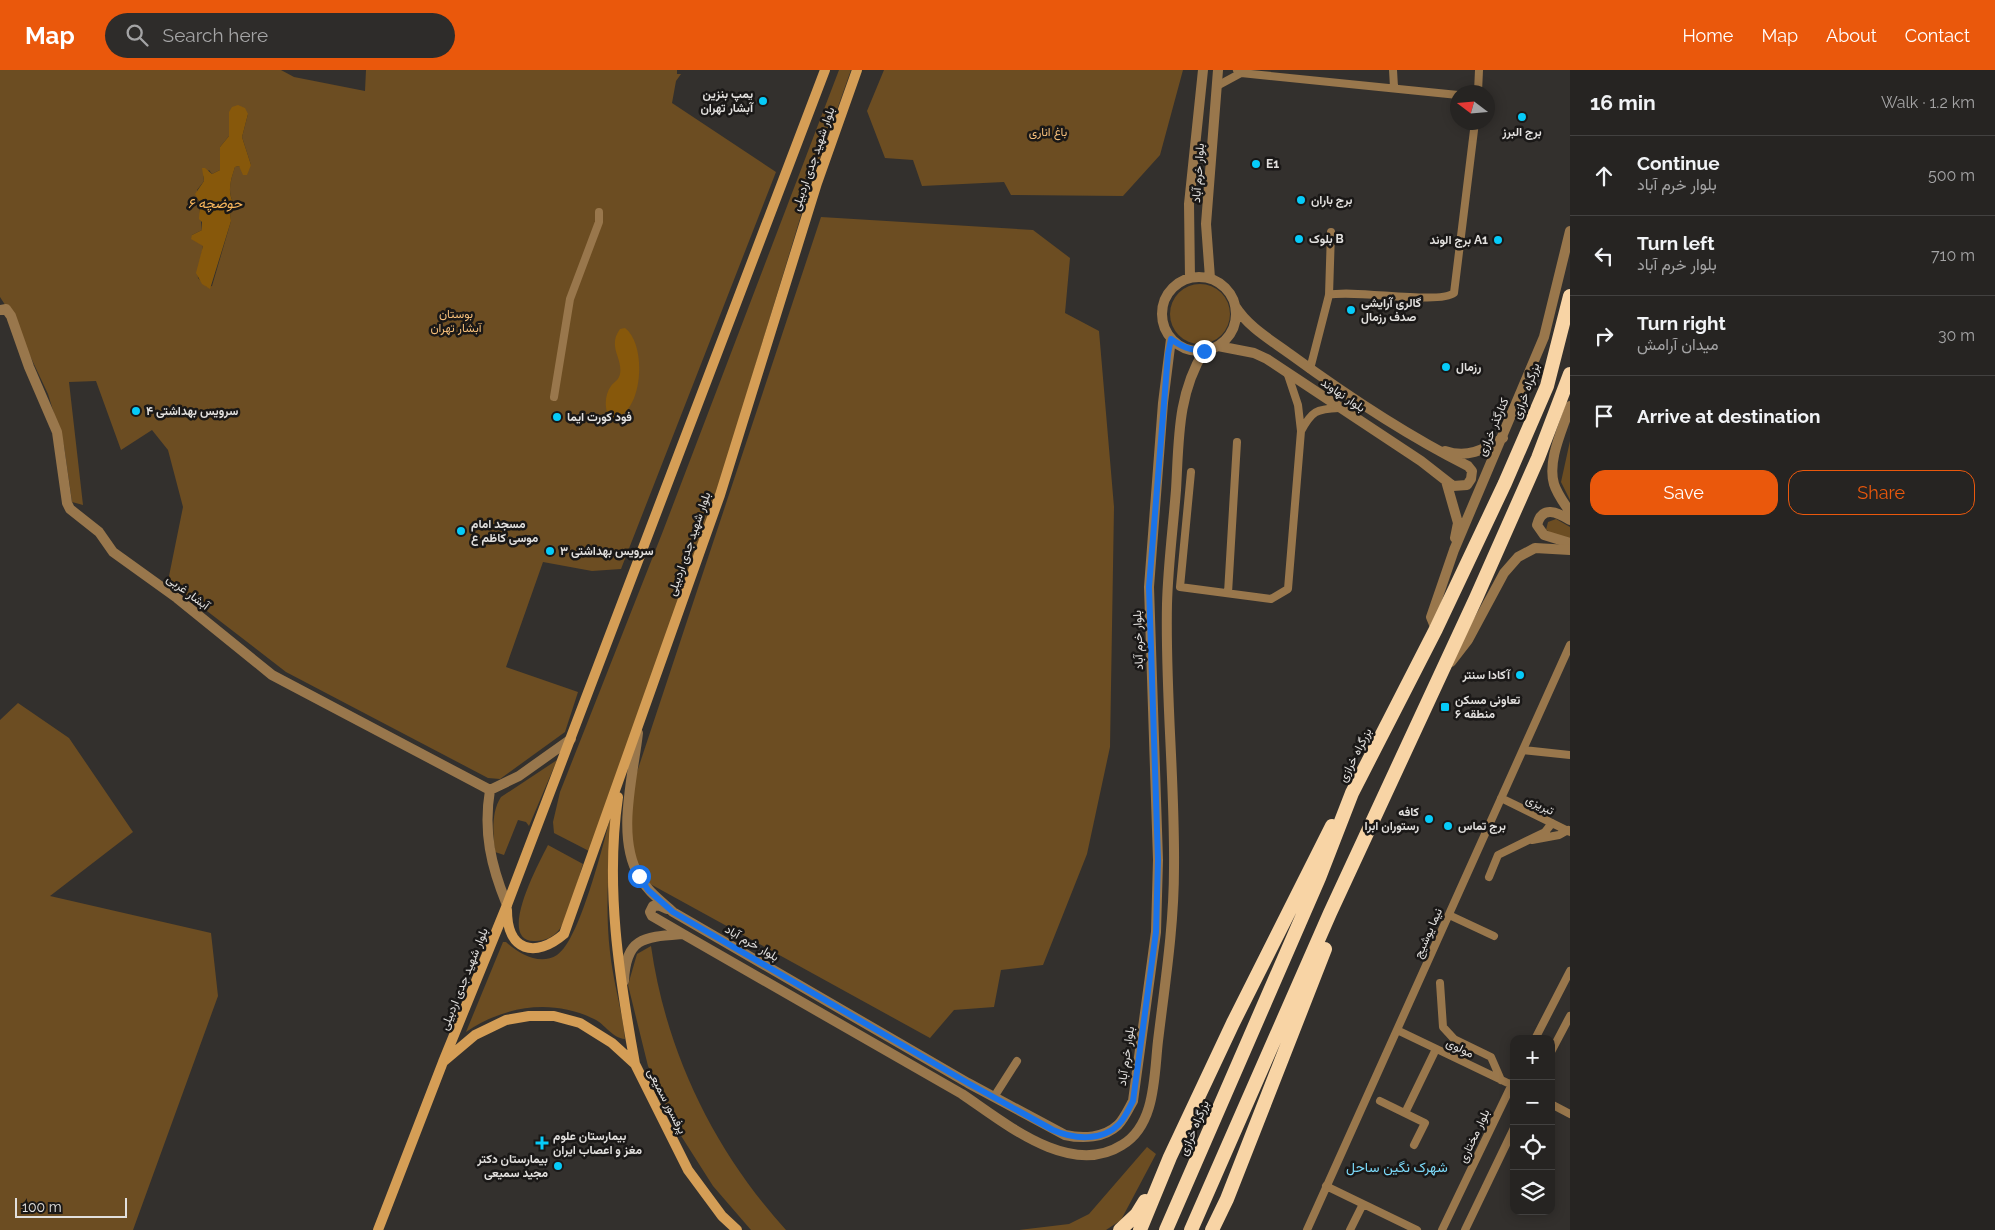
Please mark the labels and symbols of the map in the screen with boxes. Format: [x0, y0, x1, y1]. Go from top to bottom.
north arrow [1450, 85, 1495, 130]
place label: پمپ بنزین آبشار تهران [700, 87, 754, 116]
marker: پمپ بنزین آبشار تهران [757, 95, 769, 107]
street label: بلوار شهید جدی اردبیلی [789, 105, 838, 213]
marker: برج البرز [1516, 111, 1528, 123]
park label: باغ اناری [1029, 125, 1067, 141]
place label: برج البرز [1501, 125, 1542, 140]
street label: بلوار خرم آباد [1189, 143, 1208, 203]
place label: E1 [1266, 157, 1279, 171]
marker: E1 [1250, 158, 1262, 170]
place label: برج باران [1311, 193, 1353, 208]
marker: برج باران [1295, 194, 1307, 206]
water label: حوضچه ۶ [188, 195, 243, 213]
place label: بلوک B [1309, 232, 1344, 247]
marker: بلوک B [1293, 233, 1305, 245]
place label: برج الوند A1 [1429, 233, 1488, 248]
marker: برج الوند A1 [1492, 234, 1504, 246]
place label: گالری آرایشی صدف رزمال [1361, 296, 1422, 325]
marker: گالری آرایشی صدف رزمال [1345, 304, 1357, 316]
park label: بوستان آبشار تهران [430, 307, 483, 336]
route end [1193, 340, 1216, 363]
place label: رزمال [1456, 360, 1481, 375]
marker: رزمال [1440, 361, 1452, 373]
street label: بزرگراه خرازی [1509, 361, 1544, 421]
street label: بلوار نهاوند [1318, 375, 1368, 416]
street label: کنارگذر خرازی [1475, 396, 1512, 458]
place label: سرویس بهداشتی ۴ [146, 404, 239, 419]
marker: سرویس بهداشتی ۴ [130, 405, 142, 417]
place label: فود کورت ایما [567, 410, 632, 425]
marker: فود کورت ایما [551, 411, 563, 423]
street label: بلوار شهید جدی اردبیلی [665, 490, 714, 598]
place label: مسجد امام موسی کاظم ع [471, 517, 539, 546]
marker: مسجد امام موسی کاظم ع [455, 525, 467, 537]
place label: سرویس بهداشتی ۳ [560, 544, 654, 559]
marker: سرویس بهداشتی ۳ [544, 545, 556, 557]
street label: آبشار غربی [163, 571, 213, 614]
street label: بلوار خرم آباد [1130, 610, 1147, 670]
place label: آکادا سنتر [1461, 668, 1511, 683]
marker: آکادا سنتر [1514, 669, 1526, 681]
place label: تعاونی مسکن منطقه ۶ [1455, 693, 1521, 721]
marker: تعاونی مسکن منطقه ۶ [1439, 701, 1451, 713]
street label: بزرگراه خرازی [1335, 726, 1375, 785]
street label: تبریزی [1523, 792, 1557, 819]
place label: کافه رستوران ابرا [1365, 805, 1420, 834]
marker: کافه رستوران ابرا [1423, 813, 1435, 825]
place label: برج تماس [1458, 819, 1506, 834]
marker: برج تماس [1442, 820, 1454, 832]
route start [628, 865, 651, 888]
street label: نیما یوشیج [1411, 906, 1447, 961]
street label: بلوار خرم آباد [722, 922, 781, 965]
street label: بلوار شهید جدی اردبیلی [437, 926, 492, 1033]
street label: بلوار خرم آباد [1115, 1025, 1138, 1087]
street label: مولوی [1443, 1035, 1476, 1062]
street label: پرفسور سمیعی [644, 1066, 689, 1136]
street label: بزرگراه خرازی [1176, 1098, 1213, 1158]
street label: بلوار مختاری [1455, 1107, 1493, 1165]
place label: بیمارستان علوم مغز و اعصاب ایران [553, 1129, 642, 1158]
marker: بیمارستان علوم مغز و اعصاب ایران [535, 1136, 549, 1150]
place label: بیمارستان دکتر مجید سمیعی [476, 1152, 548, 1180]
district label: شهرک نگین ساحل [1346, 1159, 1448, 1176]
marker: بیمارستان دکتر مجید سمیعی [552, 1160, 564, 1172]
scale bar [15, 1195, 128, 1218]

